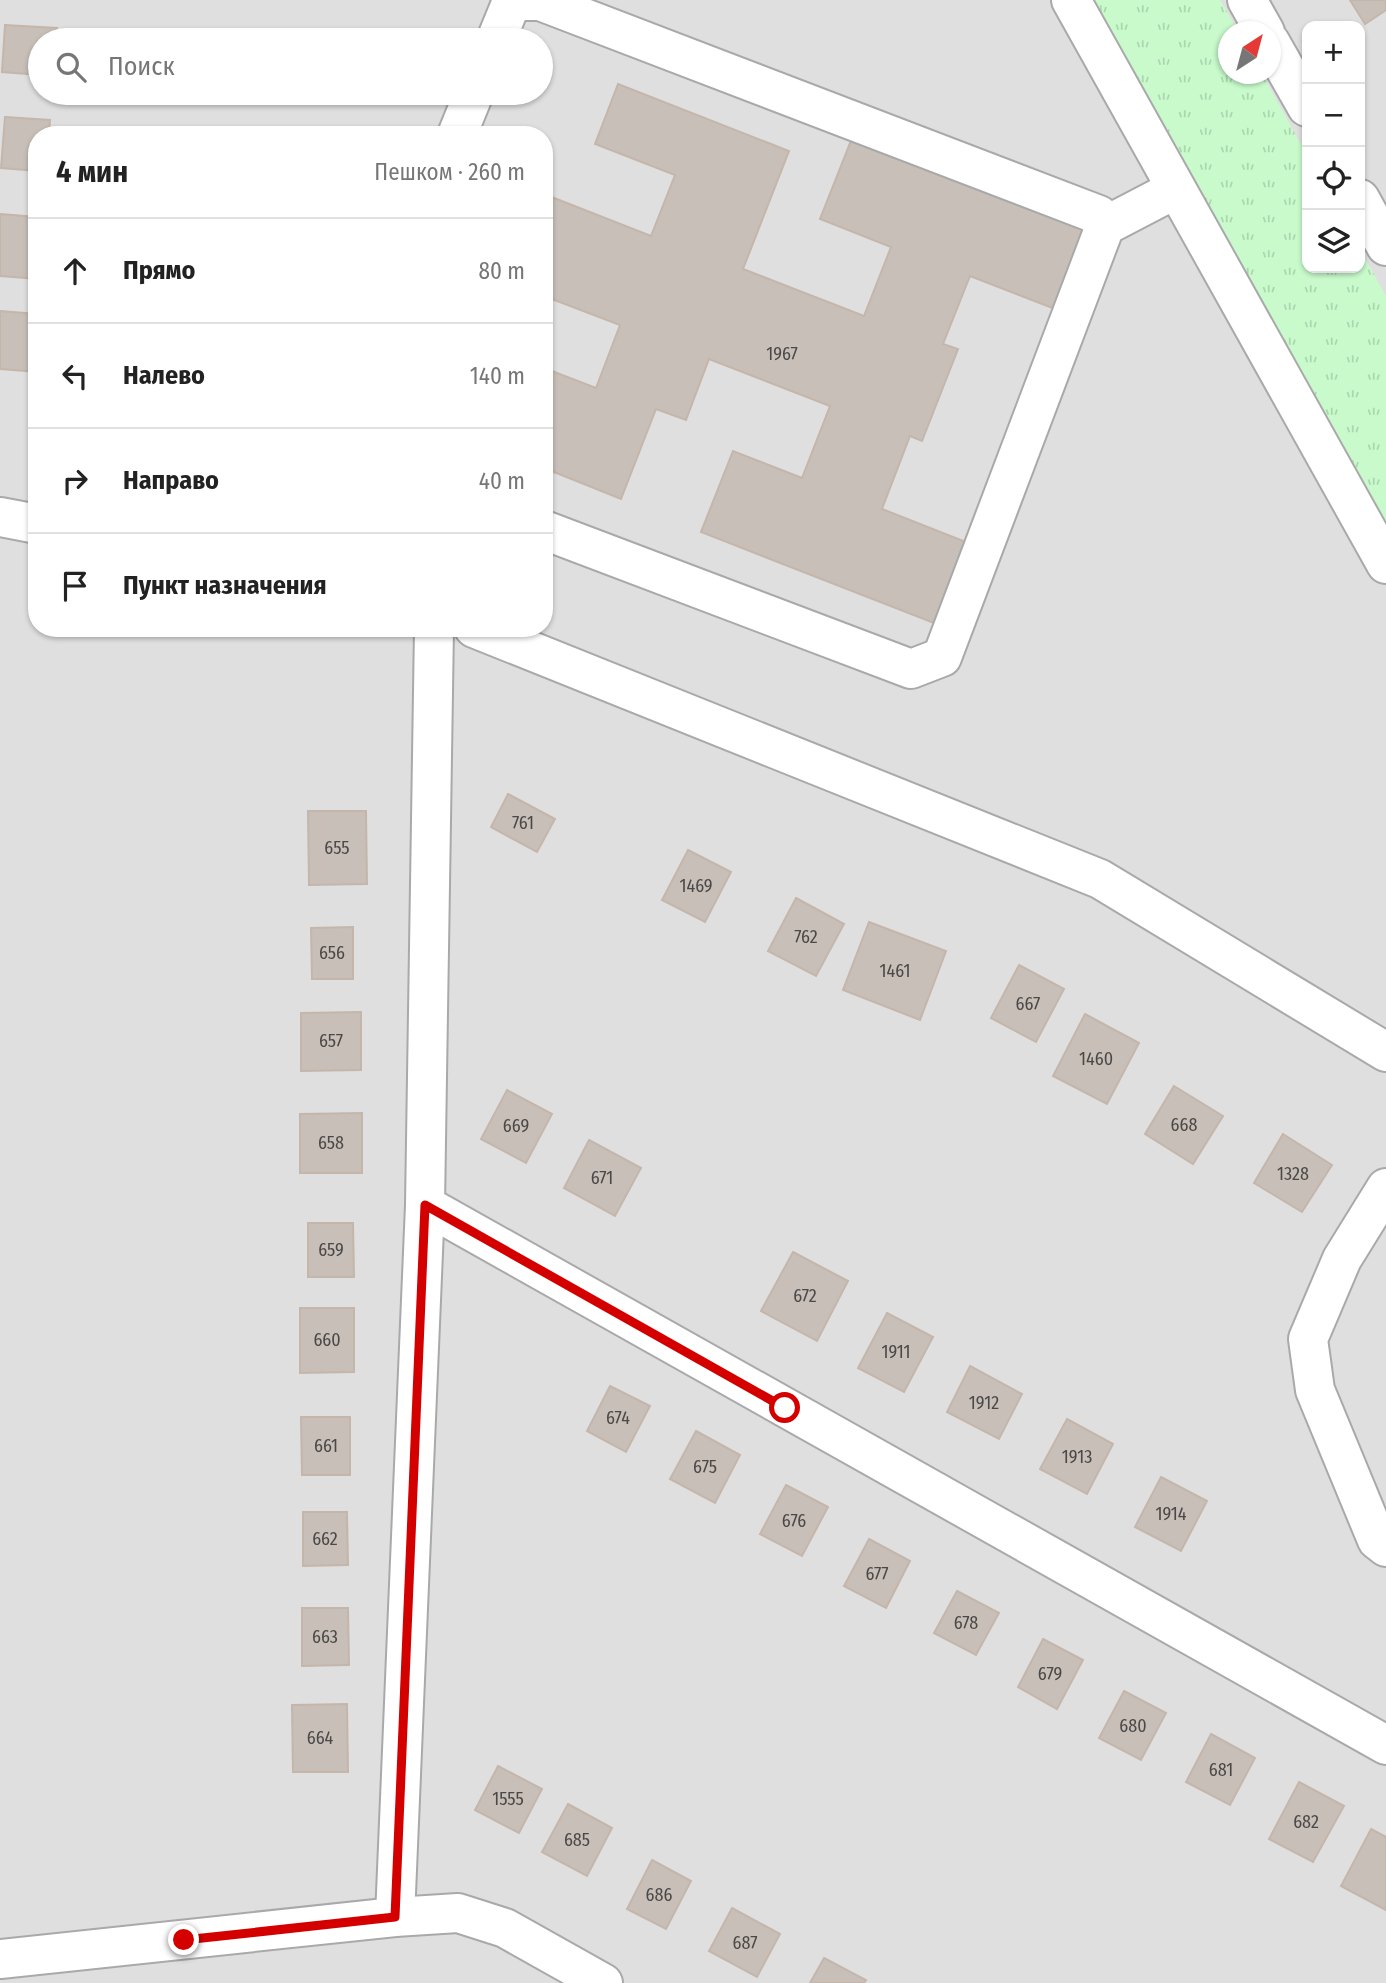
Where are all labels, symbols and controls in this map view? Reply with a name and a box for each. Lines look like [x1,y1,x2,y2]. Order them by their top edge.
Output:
north arrow [1218,21,1281,84]
map controls [1302,21,1365,273]
button: + [1302,21,1365,84]
search box [28,28,553,105]
icon: search [52,48,90,86]
text: Поиск [108,51,175,82]
button: − [1302,84,1365,147]
button: locate [1302,147,1365,210]
text: 4 мин [56,154,128,190]
text: Пешком · 260 m [374,158,525,186]
button: layers [1302,210,1365,273]
icon: ahead [56,252,94,290]
text: Прямо [123,255,195,286]
text: 80 m [478,257,525,285]
house number: 1967 [766,343,798,365]
icon: left [56,357,94,395]
text: Налево [123,360,205,391]
text: 140 m [470,362,525,390]
icon: right [56,462,94,500]
text: Направо [123,465,219,496]
text: 40 m [479,467,525,495]
icon: arrive [56,567,94,605]
text: Пункт назначения [123,570,327,601]
house number: 761 [512,812,534,834]
house number: 655 [324,837,350,859]
house number: 1469 [679,875,713,897]
house number: 762 [794,926,818,948]
house number: 656 [319,942,345,964]
house number: 1461 [880,960,910,982]
house number: 667 [1016,993,1040,1015]
house number: 657 [319,1030,343,1052]
house number: 1460 [1079,1048,1113,1070]
house number: 668 [1171,1114,1197,1136]
house number: 669 [503,1115,529,1137]
house number: 658 [318,1132,344,1154]
house number: 1328 [1277,1163,1309,1185]
house number: 671 [591,1167,613,1189]
house number: 659 [318,1239,344,1261]
house number: 672 [793,1285,817,1307]
house number: 660 [313,1329,341,1351]
house number: 1911 [881,1341,911,1363]
route start [769,1392,800,1423]
house number: 1912 [969,1392,999,1414]
house number: 674 [606,1407,630,1429]
house number: 661 [314,1435,338,1457]
house number: 1913 [1062,1446,1092,1468]
house number: 675 [693,1456,717,1478]
house number: 1914 [1155,1503,1187,1525]
house number: 676 [782,1510,806,1532]
house number: 662 [312,1528,338,1550]
house number: 677 [865,1563,889,1585]
house number: 678 [954,1612,978,1634]
house number: 663 [312,1626,338,1648]
house number: 679 [1038,1663,1062,1685]
house number: 680 [1119,1715,1147,1737]
house number: 664 [307,1727,334,1749]
house number: 681 [1209,1759,1233,1781]
house number: 1555 [492,1788,524,1810]
house number: 682 [1293,1811,1319,1833]
house number: 685 [564,1829,590,1851]
house number: 686 [646,1884,672,1906]
route end [168,1924,199,1955]
house number: 687 [733,1932,757,1954]

